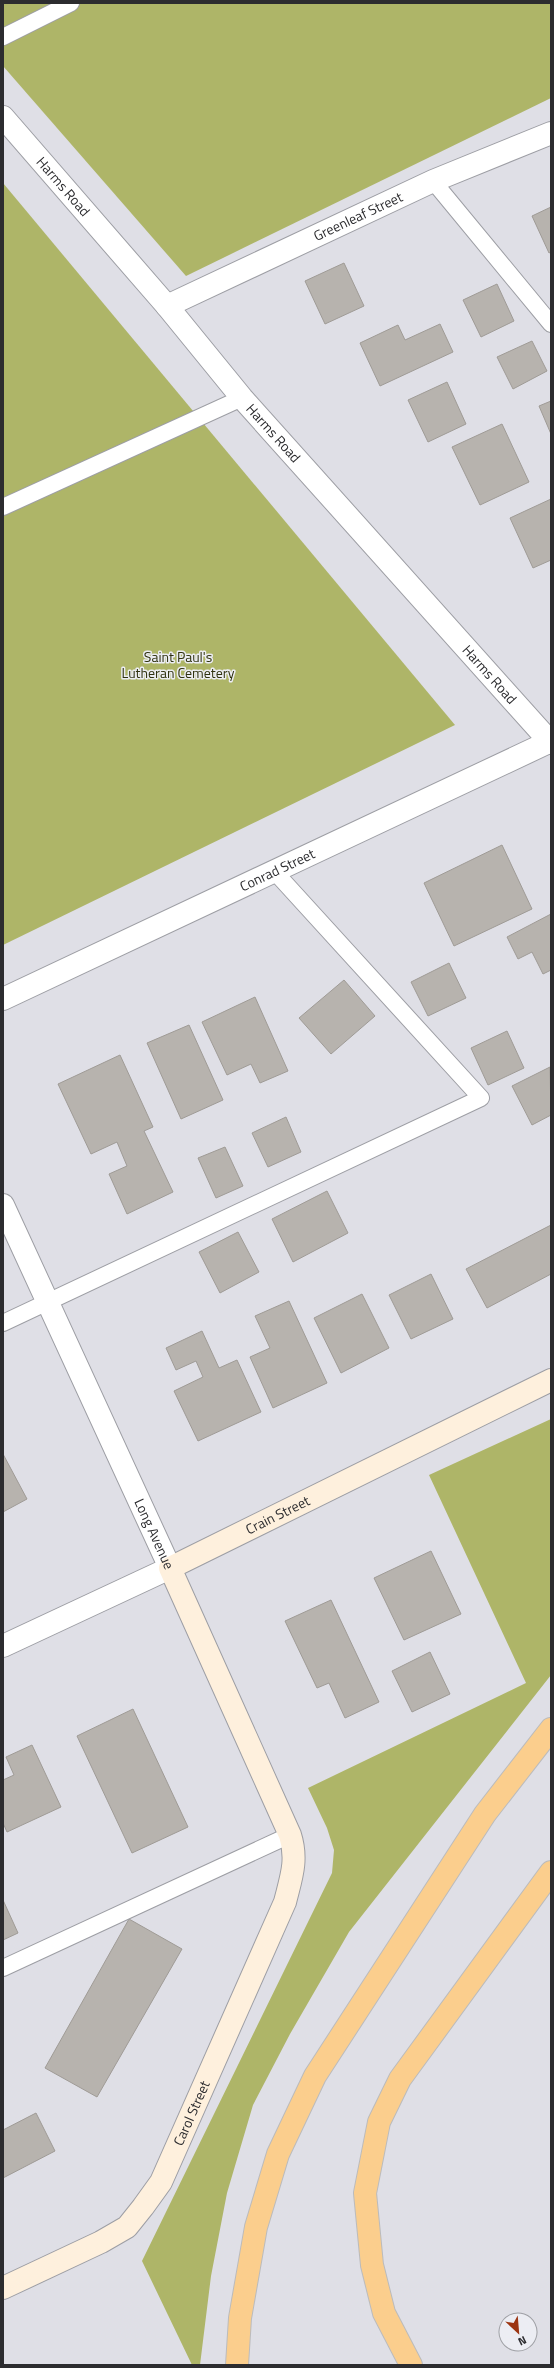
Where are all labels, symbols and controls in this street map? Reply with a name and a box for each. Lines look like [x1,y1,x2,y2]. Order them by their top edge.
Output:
street label: Harms Road [32,152,96,221]
street label: Greenleaf Street [310,186,406,246]
street label: Harms Road [242,399,306,467]
street label: Harms Road [458,640,522,708]
park label: Saint Paul's Lutheran Cemetery [122,646,235,683]
street label: Conrad Street [236,843,318,896]
street label: Crain Street [242,1490,313,1539]
street label: Long Avenue [129,1495,180,1572]
street label: Carol Street [167,2077,215,2149]
north arrow [498,2312,538,2352]
text: N [515,2332,529,2350]

